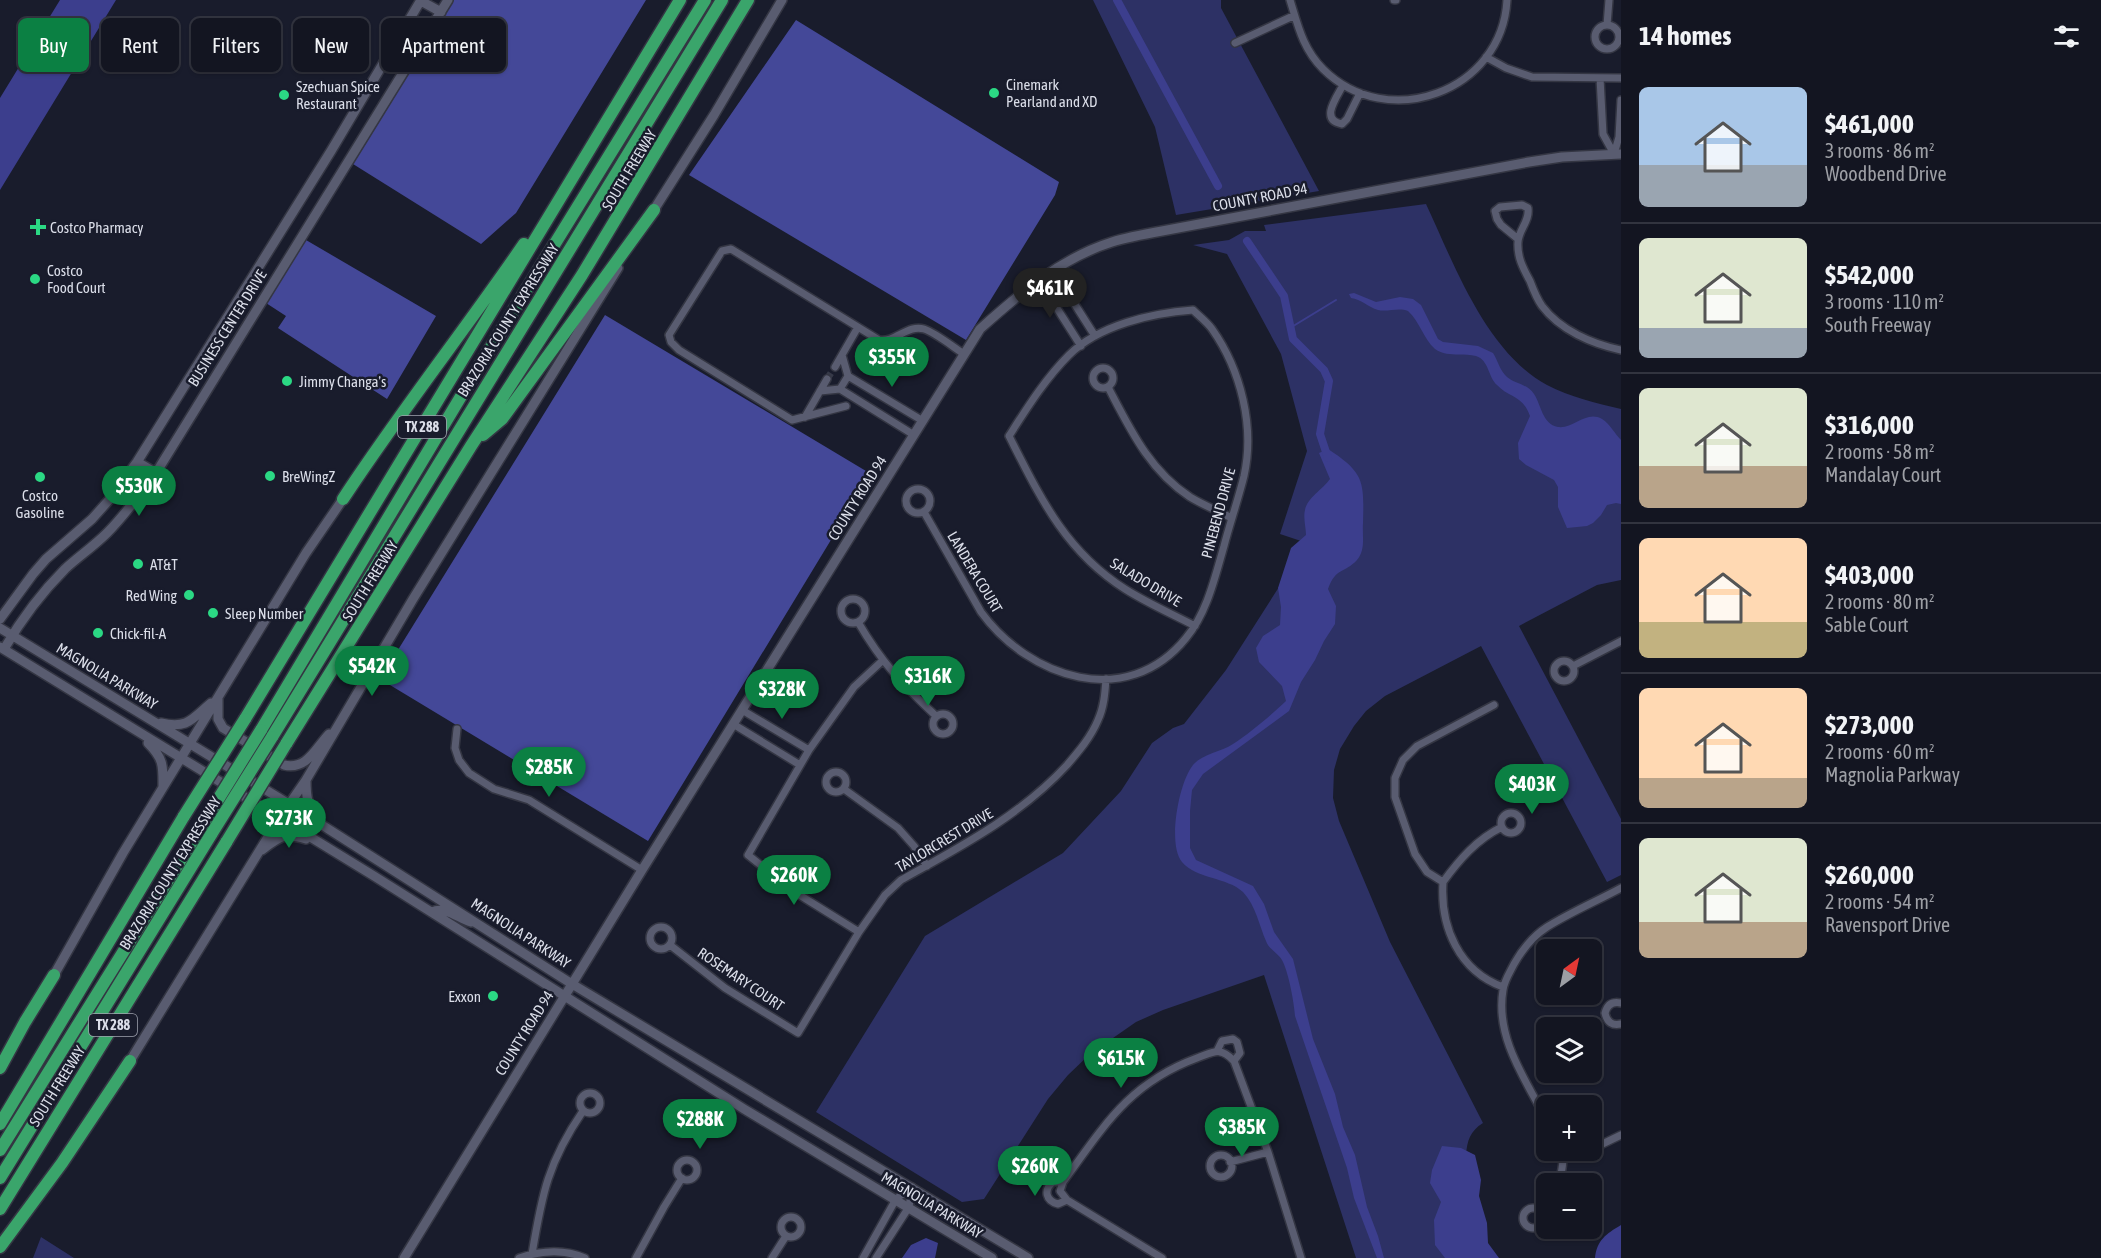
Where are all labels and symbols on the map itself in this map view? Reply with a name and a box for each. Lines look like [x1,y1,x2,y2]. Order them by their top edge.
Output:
place label: Cinemark Pearland and XD [1006,76,1097,110]
place label: Szechuan Spice Restaurant [296,78,380,112]
marker: Cinemark Pearland and XD [987,86,1001,100]
marker: Szechuan Spice Restaurant [277,88,291,102]
street label: SOUTH FREEWAY [598,126,660,214]
street label: COUNTY ROAD 94 [1211,179,1309,215]
place label: Costco Pharmacy [50,219,143,236]
marker: Costco Pharmacy [31,220,45,234]
street label: BRAZORIA COUNTY EXPRESSWAY [454,240,562,400]
place label: Costco Food Court [47,262,106,296]
street label: BUSINESS CENTER DRIVE [184,266,270,389]
pin: $461K [1008,268,1092,319]
marker: Costco Food Court [28,272,42,286]
pin: $355K [850,337,934,388]
place label: Jimmy Changa's [299,373,386,390]
marker: Jimmy Changa's [280,374,294,388]
road number: TX 288 [398,416,446,438]
street label: COUNTY ROAD 94 [824,453,890,543]
street label: PINEBEND DRIVE [1198,465,1238,560]
pin: $530K [97,466,181,517]
place label: BreWingZ [282,468,335,485]
marker: BreWingZ [263,469,277,483]
marker: Costco Gasoline [33,470,47,484]
place label: Costco Gasoline [16,487,65,521]
street label: LANDERA COURT [944,528,1006,616]
street label: SOUTH FREEWAY [339,537,402,624]
street label: SALADO DRIVE [1108,554,1185,610]
place label: AT&T [150,556,178,573]
marker: AT&T [131,557,145,571]
place label: Red Wing [126,587,178,604]
marker: Red Wing [182,588,196,602]
place label: Sleep Number [225,605,304,622]
marker: Sleep Number [206,606,220,620]
place label: Chick-fil-A [110,625,167,642]
marker: Chick-fil-A [91,626,105,640]
street label: MAGNOLIA PARKWAY [53,639,161,713]
pin: $542K [330,646,414,697]
pin: $316K [886,656,970,707]
pin: $328K [740,669,824,720]
pin: $285K [507,747,591,798]
pin: $403K [1490,764,1574,815]
street label: BRAZORIA COUNTY EXPRESSWAY [116,793,224,953]
pin: $273K [247,798,331,849]
street label: TAYLORCREST DRIVE [893,804,996,876]
pin: $260K [752,855,836,906]
street label: MAGNOLIA PARKWAY [468,895,574,972]
north arrow [1536,939,1602,1005]
street label: ROSEMARY COURT [695,944,788,1014]
place label: Exxon [448,988,481,1005]
street label: COUNTY ROAD 94 [491,988,557,1078]
marker: Exxon [486,989,500,1003]
road number: TX 288 [89,1014,137,1036]
pin: $615K [1079,1038,1163,1089]
street label: SOUTH FREEWAY [26,1042,89,1129]
pin: $288K [658,1099,742,1150]
pin: $385K [1200,1107,1284,1158]
pin: $260K [993,1146,1077,1197]
street label: MAGNOLIA PARKWAY [878,1168,986,1242]

